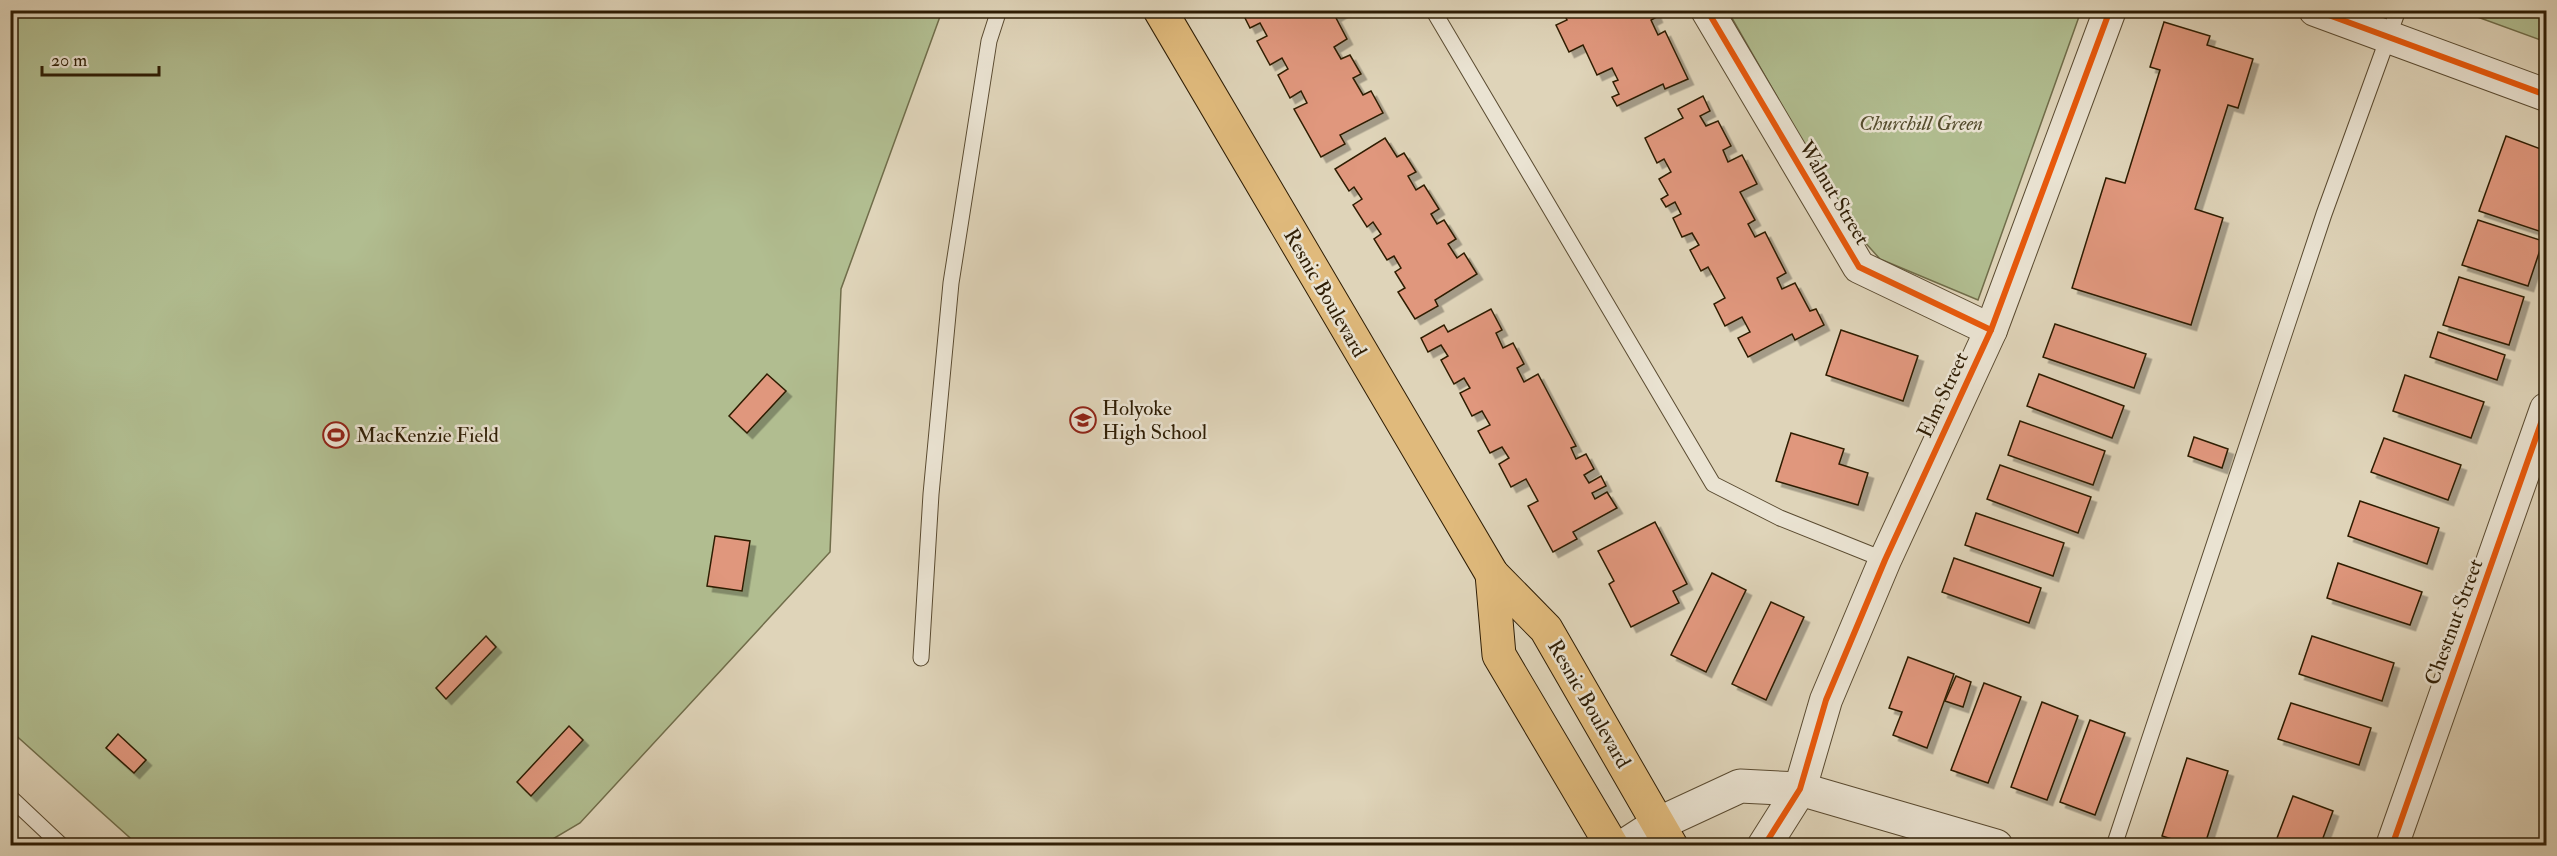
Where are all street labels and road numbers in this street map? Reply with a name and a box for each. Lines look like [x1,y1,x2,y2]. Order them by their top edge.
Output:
street label: Walnut Street [1792,135,1876,250]
street label: Resnic Boulevard [1277,224,1373,363]
street label: Elm Street [1911,348,1975,442]
street label: Chestnut Street [2419,555,2489,689]
street label: Resnic Boulevard [1541,635,1637,774]

